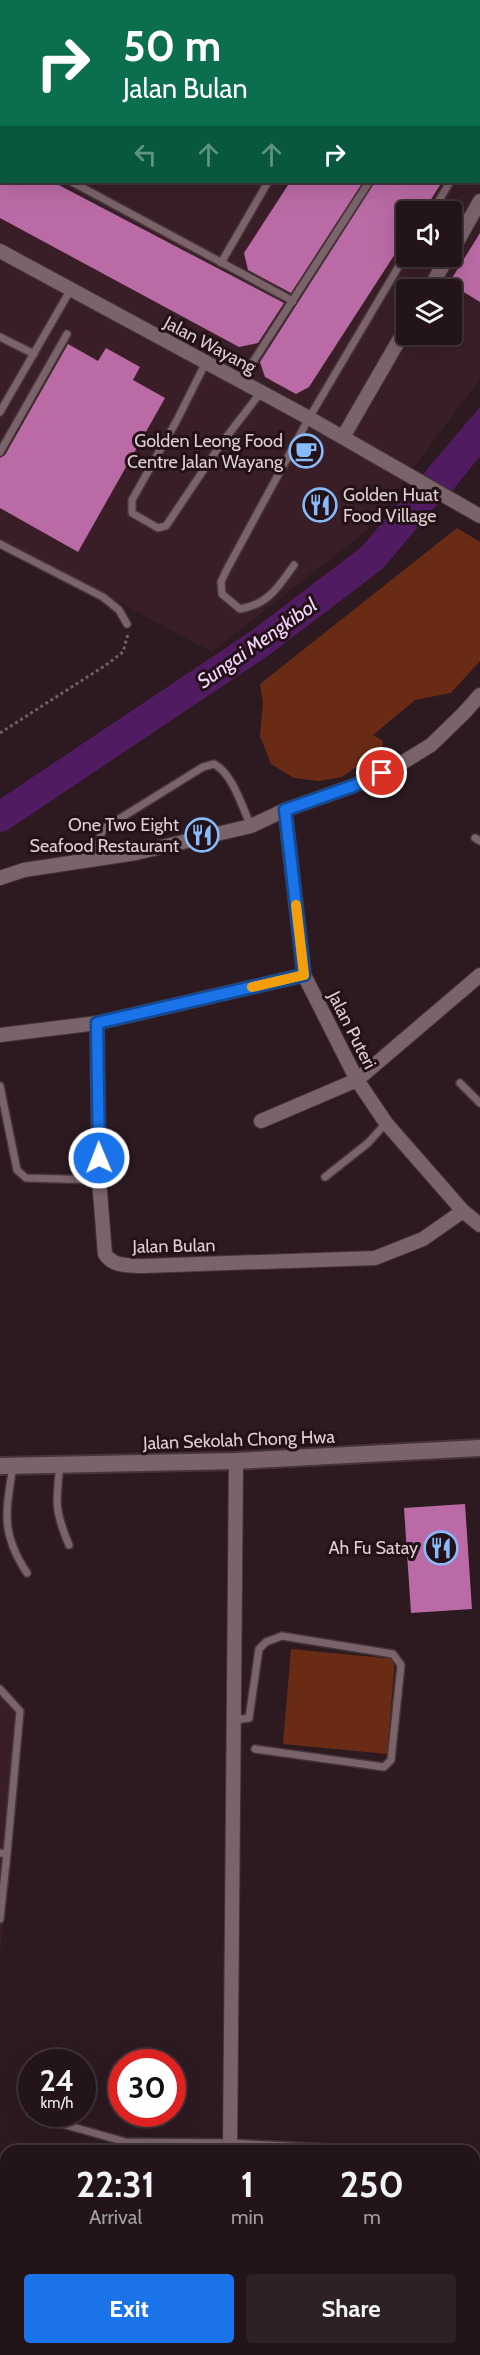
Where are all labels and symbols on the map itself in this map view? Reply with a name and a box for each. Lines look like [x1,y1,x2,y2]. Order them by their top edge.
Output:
street label: Jalan Wayang [159,311,261,379]
place label: Golden Leong Food Centre Jalan Wayang [127,430,284,473]
cafe icon: Golden Leong Food Centre Jalan Wayang [288,433,324,469]
place label: Golden Huat Food Village [343,484,439,527]
restaurant icon: Golden Huat Food Village [302,487,338,523]
water label: Sungai Mengkibol [192,593,322,693]
pin [356,747,407,798]
place label: One Two Eight Seafood Restaurant [30,814,179,857]
restaurant icon: One Two Eight Seafood Restaurant [184,817,220,853]
street label: Jalan Puteri [323,987,381,1073]
position arrow [67,1126,131,1190]
street label: Jalan Bulan [131,1234,216,1258]
street label: Jalan Sekolah Chong Hwa [142,1426,336,1454]
restaurant icon: Ah Fu Satay [423,1530,459,1566]
place label: Ah Fu Satay [329,1537,418,1559]
speed limit sign: 30 [108,2049,186,2127]

